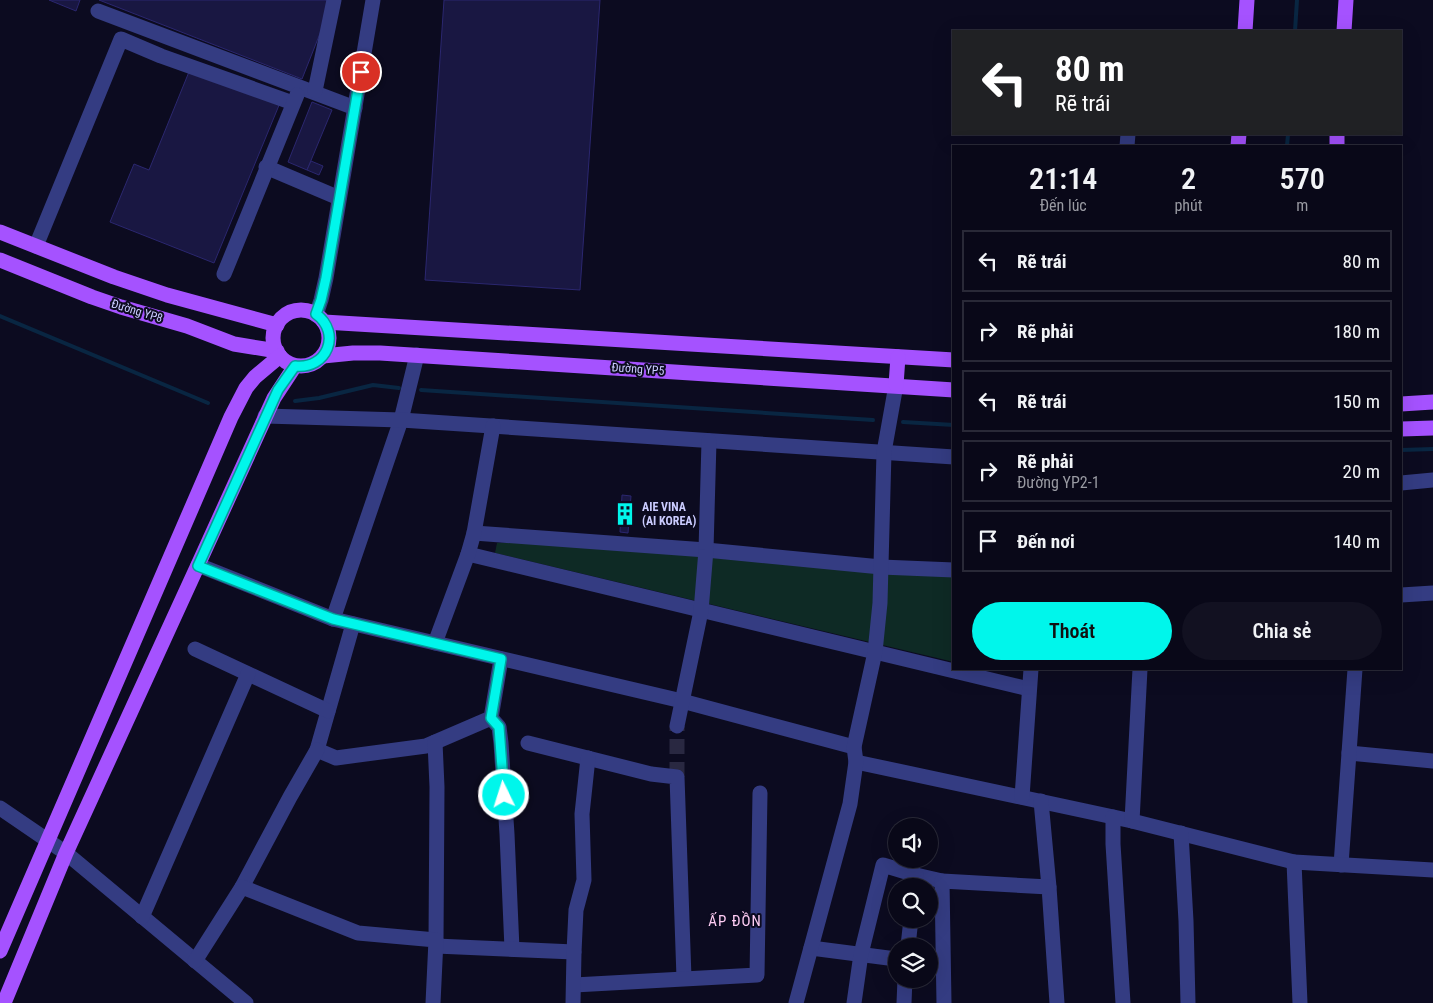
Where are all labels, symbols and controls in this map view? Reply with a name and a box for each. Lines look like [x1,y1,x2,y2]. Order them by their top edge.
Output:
text: 80 m [1055,49,1124,90]
icon: left [972,50,1037,115]
pin [340,51,382,93]
icon: arrive [347,58,375,86]
text: Rẽ trái [1055,91,1110,116]
text: 21:14 [1029,161,1097,196]
text: 2 [1181,161,1196,196]
text: 570 [1280,161,1325,196]
text: Đến lúc [1040,196,1087,215]
text: phút [1174,196,1203,215]
text: m [1296,196,1308,215]
icon: left [974,247,1002,275]
text: Rẽ trái [1017,250,1067,273]
text: 80 m [1343,250,1380,273]
street label: Đường YP8 [110,297,164,325]
icon: right [974,317,1002,345]
text: Rẽ phải [1017,320,1073,343]
text: 180 m [1333,320,1380,343]
street label: Đường YP5 [611,360,665,378]
icon: left [974,387,1002,415]
text: Rẽ trái [1017,390,1067,413]
text: 150 m [1333,390,1380,413]
text: Rẽ phải [1017,450,1073,473]
icon: right [974,457,1002,485]
text: 20 m [1343,460,1380,483]
text: Đường YP2-1 [1017,473,1100,492]
place label: AIE VINA (AI KOREA) [642,500,696,528]
building icon: AIE VINA (AI KOREA) [612,501,638,527]
icon: arrive [974,527,1002,555]
text: Đến nơi [1017,530,1075,553]
text: 140 m [1333,530,1380,553]
button: Thoát [972,602,1172,660]
button: Chia sẻ [1182,602,1382,660]
position arrow [477,768,529,820]
map controls [888,818,938,988]
button: sound [888,818,938,868]
button: search [888,878,938,928]
district label: ẤP ĐỒN [708,911,762,930]
button: layers [888,938,938,988]

